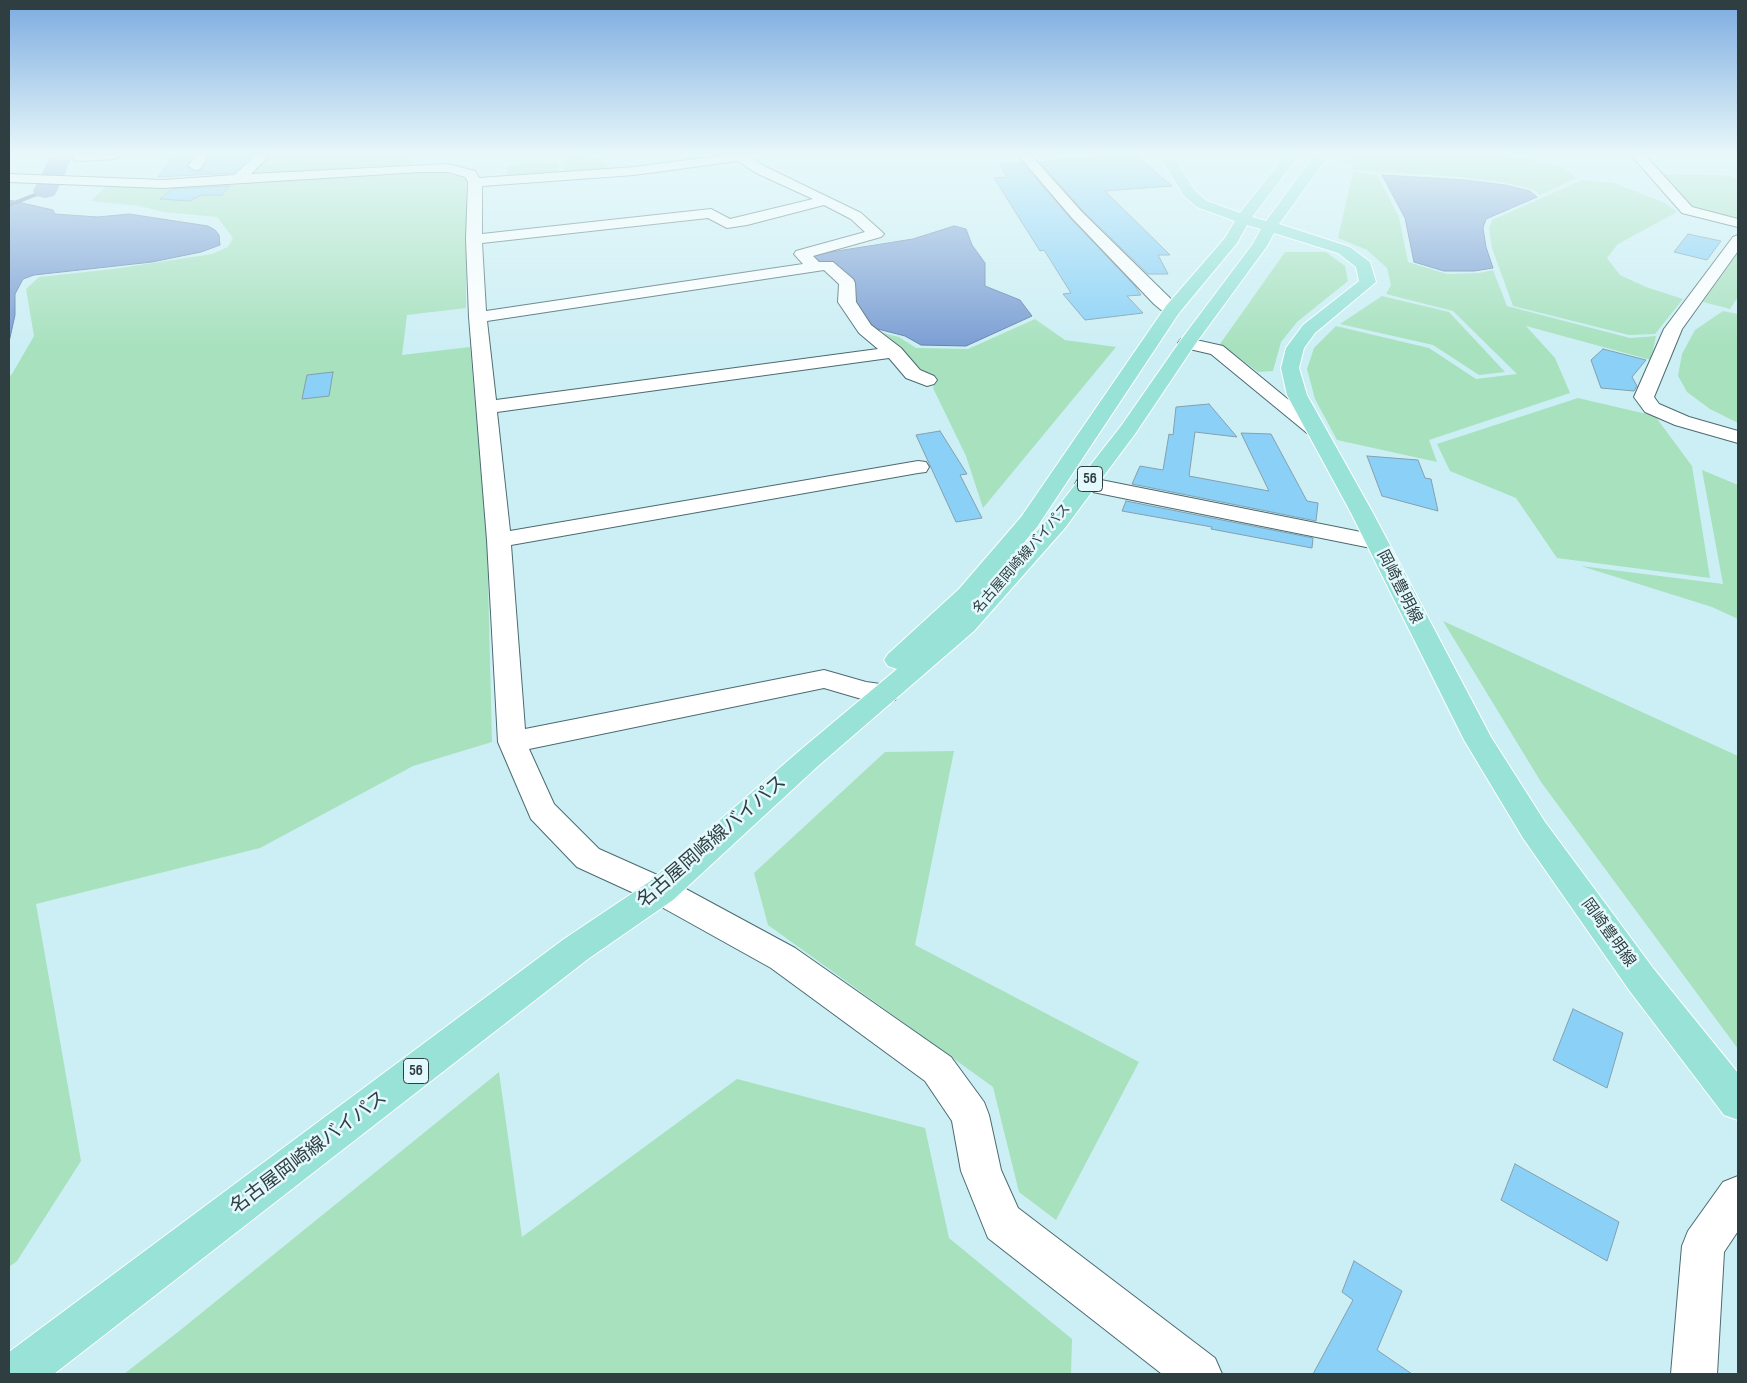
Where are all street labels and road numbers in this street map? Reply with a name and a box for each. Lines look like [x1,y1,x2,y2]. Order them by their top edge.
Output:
road number: 56 [1078,466,1102,492]
street label: 名古屋岡崎線バイパス [970,501,1074,617]
street label: 岡崎豊明線 [1372,547,1426,627]
street label: 名古屋岡崎線バイパス [633,771,791,913]
street label: 岡崎豊明線 [1577,895,1639,971]
road number: 56 [404,1058,428,1084]
street label: 名古屋岡崎線バイパス [226,1087,392,1219]

